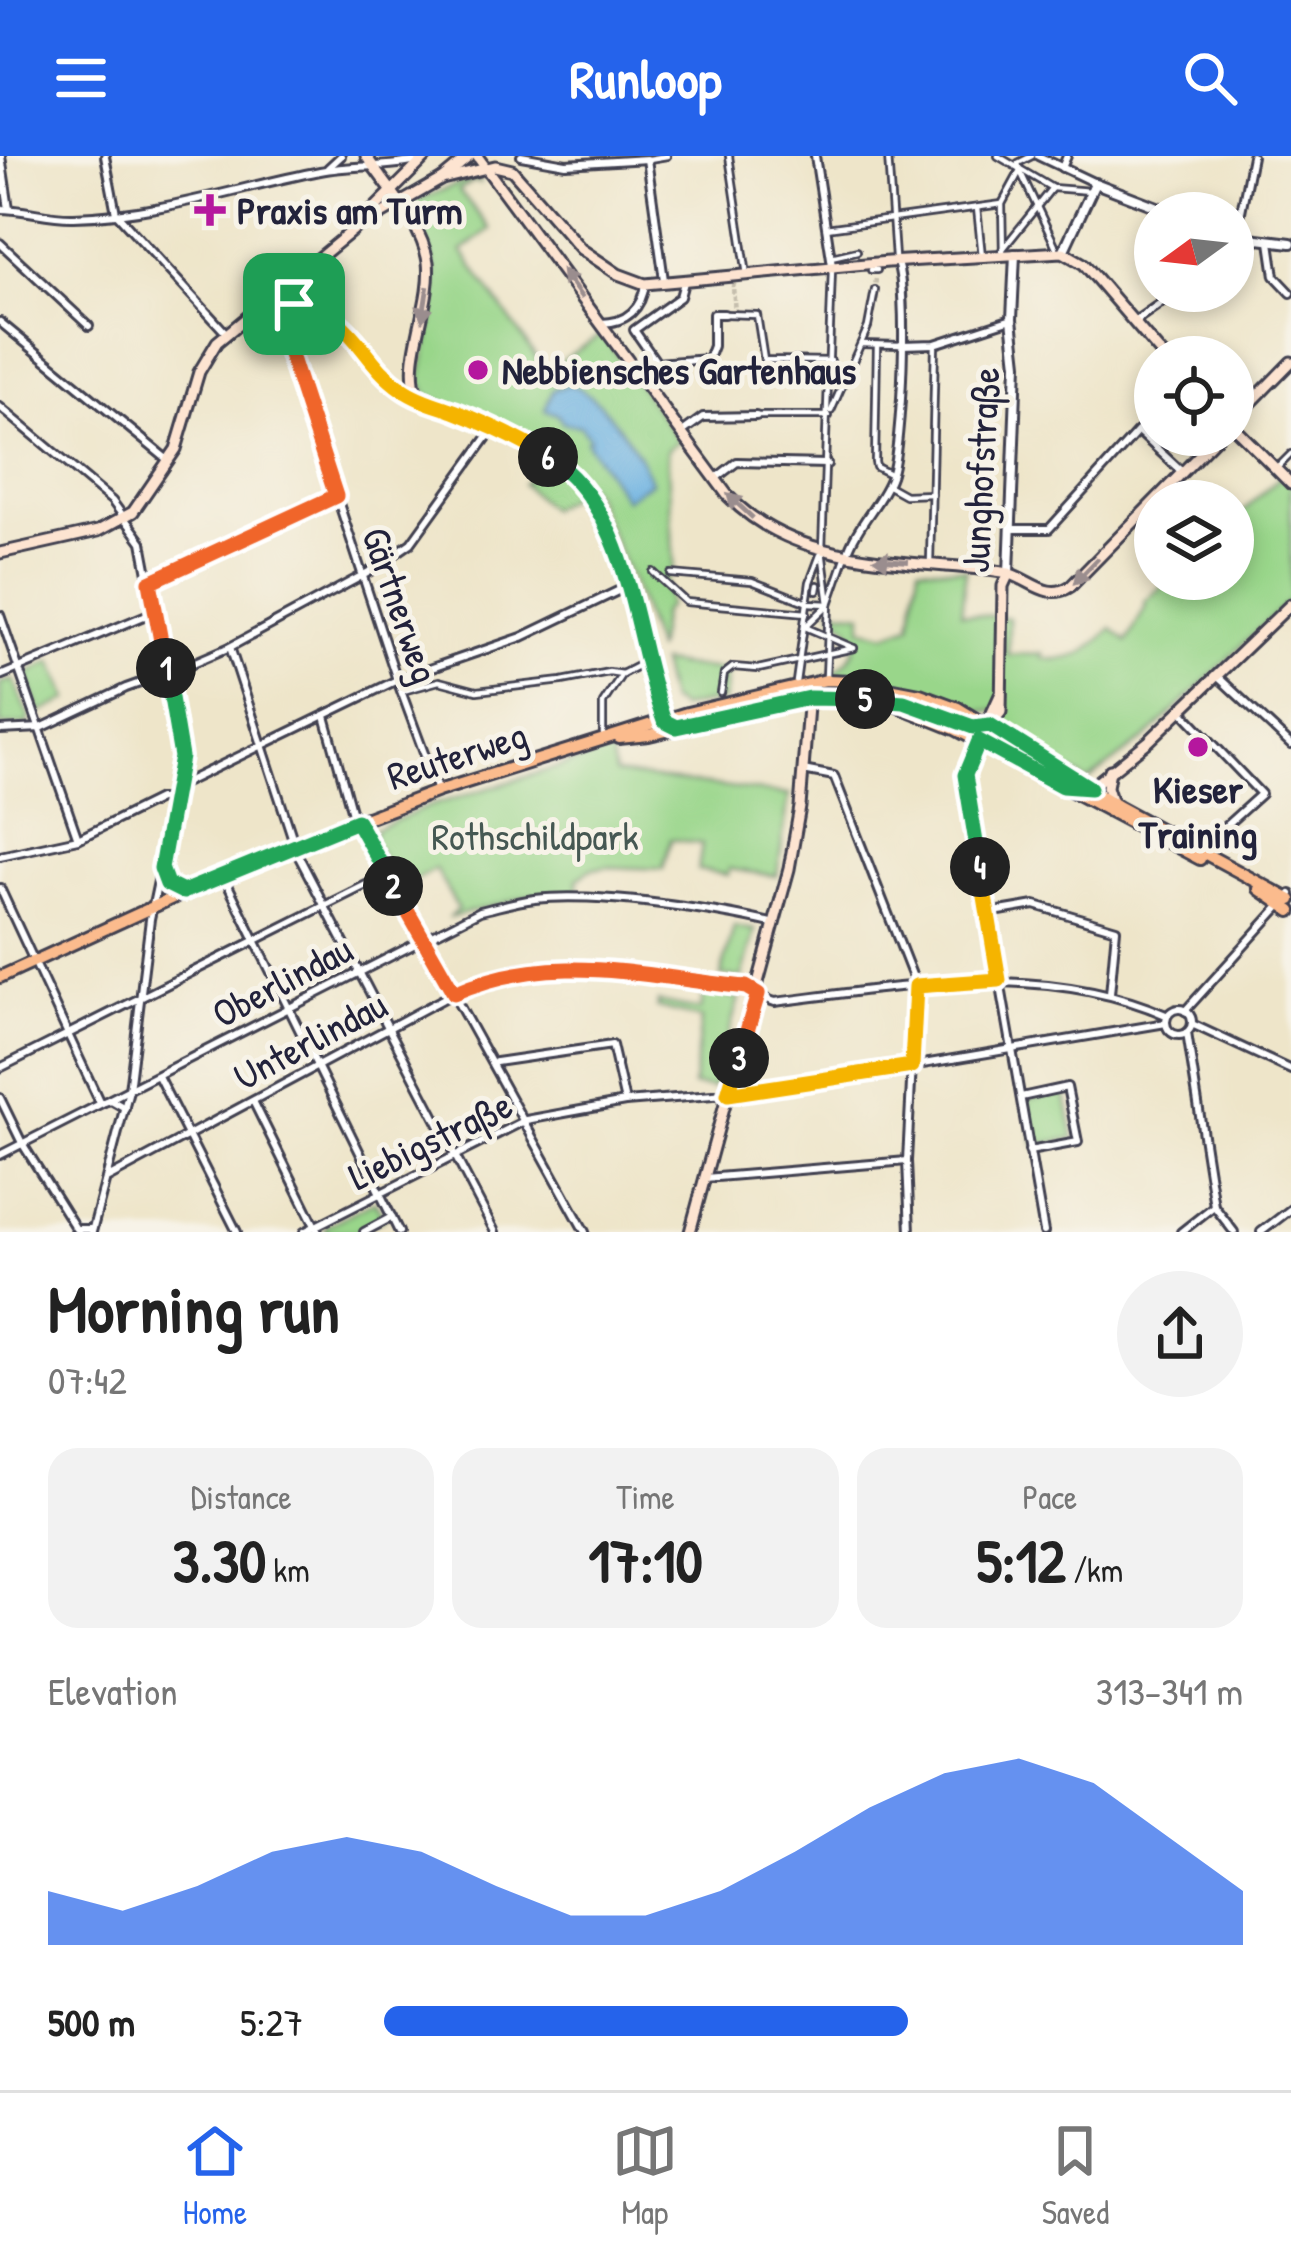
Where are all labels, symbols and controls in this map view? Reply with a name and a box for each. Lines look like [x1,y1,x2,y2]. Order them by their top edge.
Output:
text: Runloop [570,42,721,115]
icon: menu [48,45,114,111]
icon: search [1177,45,1243,111]
place label: Praxis am Turm [237,183,462,236]
north arrow [1134,192,1254,312]
map controls [1134,192,1254,600]
marker: Praxis am Turm [194,194,226,226]
pin [243,253,345,355]
one-way arrow [561,268,585,300]
icon: arrive [261,271,327,337]
one-way arrow [415,285,433,323]
button: locate [1134,336,1254,456]
place label: Nebbiensches Gartenhaus [502,343,856,396]
marker: Nebbiensches Gartenhaus [465,357,491,383]
street label: Junghofstraße [948,366,1011,574]
pin: 6 [518,427,578,487]
text: 6 [541,435,555,479]
button: layers [1134,480,1254,600]
one-way arrow [725,493,754,520]
street label: Gärtnerweg [350,520,453,690]
one-way arrow [872,550,909,569]
one-way arrow [1072,557,1100,585]
pin: 1 [136,638,196,698]
text: 1 [160,646,172,690]
pin: 5 [835,669,895,729]
text: 5 [858,677,872,721]
street label: Reuterweg [380,707,533,802]
marker: Kieser Training [1185,734,1211,760]
place label: Kieser Training [1138,762,1257,861]
park label: Rothschildpark [431,809,639,862]
pin: 4 [950,837,1010,897]
text: 4 [974,845,986,889]
pin: 2 [363,856,423,916]
text: 2 [385,864,401,908]
street label: Oberlindau [203,922,361,1039]
street label: Unterlindau [224,977,395,1102]
pin: 3 [709,1028,769,1088]
text: 3 [732,1036,746,1080]
street label: Liebigstraße [339,1077,520,1202]
text: Morning run [48,1263,340,1353]
button: share [1117,1271,1243,1397]
text: 07:42 [48,1353,127,1406]
text: Distance [191,1475,292,1519]
text: Time [616,1475,675,1519]
text: Pace [1022,1475,1077,1519]
text: 3.30 [173,1519,266,1601]
text: 17:10 [588,1519,703,1601]
text: 5:12 [976,1519,1066,1601]
text: km [266,1548,310,1592]
text: /km [1066,1548,1123,1592]
text: Elevation [48,1664,178,1717]
text: 313–341 m [1096,1664,1243,1717]
text: 500 m [48,1995,135,2048]
text: 5:27 [240,1995,303,2048]
tab: Home [182,2118,248,2234]
tab: Map [612,2118,678,2234]
tab: Saved [1042,2118,1109,2234]

